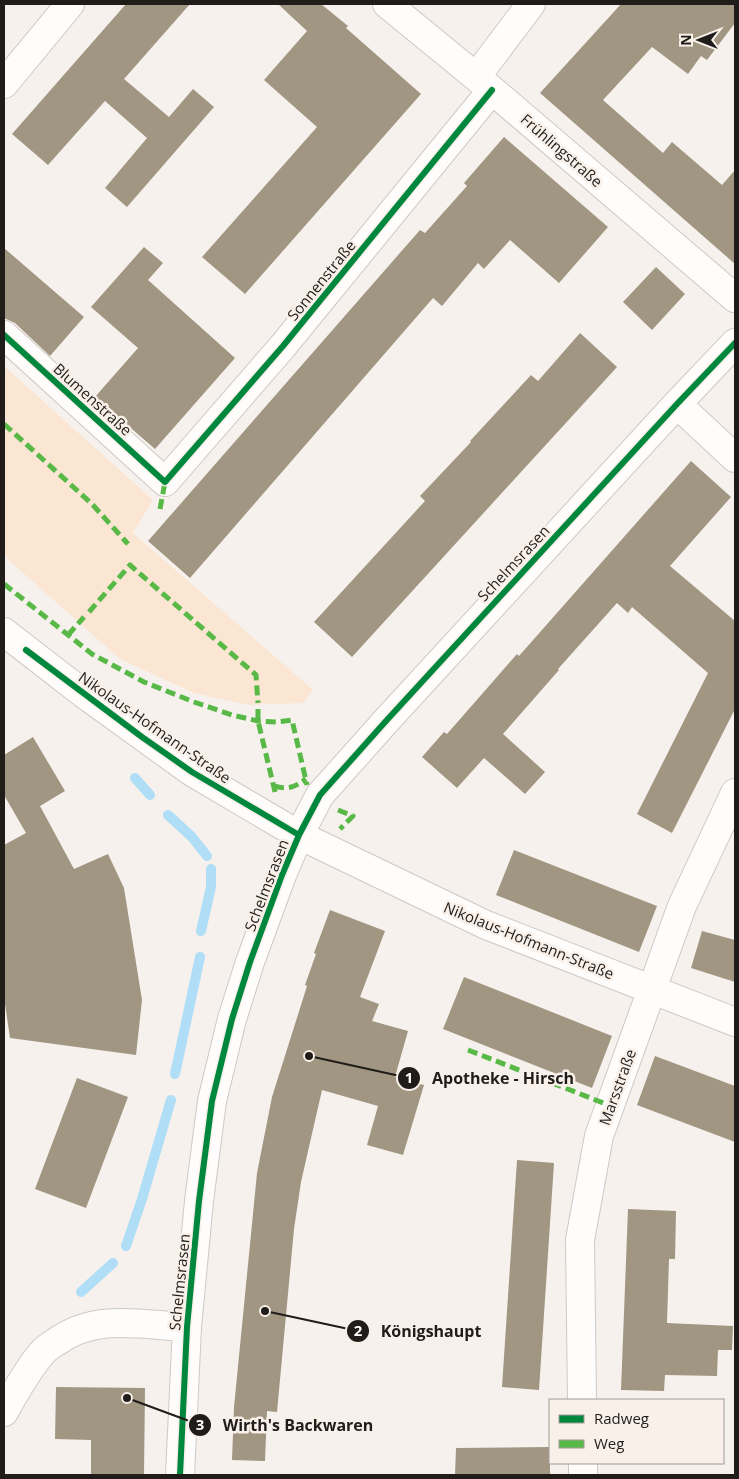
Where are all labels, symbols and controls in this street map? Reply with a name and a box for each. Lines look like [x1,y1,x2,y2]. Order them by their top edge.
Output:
north arrow [674,15,724,65]
text: N [676,34,695,46]
street label: Frühlingstraße [517,109,607,191]
street label: Sonnenstraße [282,236,360,324]
street label: Blumenstraße [50,358,136,440]
street label: Schelmsrasen [473,521,553,605]
street label: Nikolaus-Hofmann-Straße [75,667,235,787]
street label: Schelmsrasen [239,836,293,934]
street label: Nikolaus-Hofmann-Straße [441,897,617,983]
street label: Marsstraße [594,1046,640,1128]
callout: Apotheke - Hirsch [397,1063,584,1094]
text: 1 [405,1067,413,1087]
text: Apotheke - Hirsch [432,1067,574,1089]
street label: Schelmsrasen [164,1233,194,1331]
callout: Königshaupt [345,1316,491,1347]
text: 2 [354,1320,363,1340]
text: Königshaupt [381,1320,481,1342]
legend [549,1399,724,1464]
text: Radweg [594,1408,649,1428]
callout: Wirth's Backwaren [188,1409,383,1440]
text: 3 [196,1414,204,1434]
text: Wirth's Backwaren [223,1414,373,1436]
text: Weg [594,1433,624,1453]

